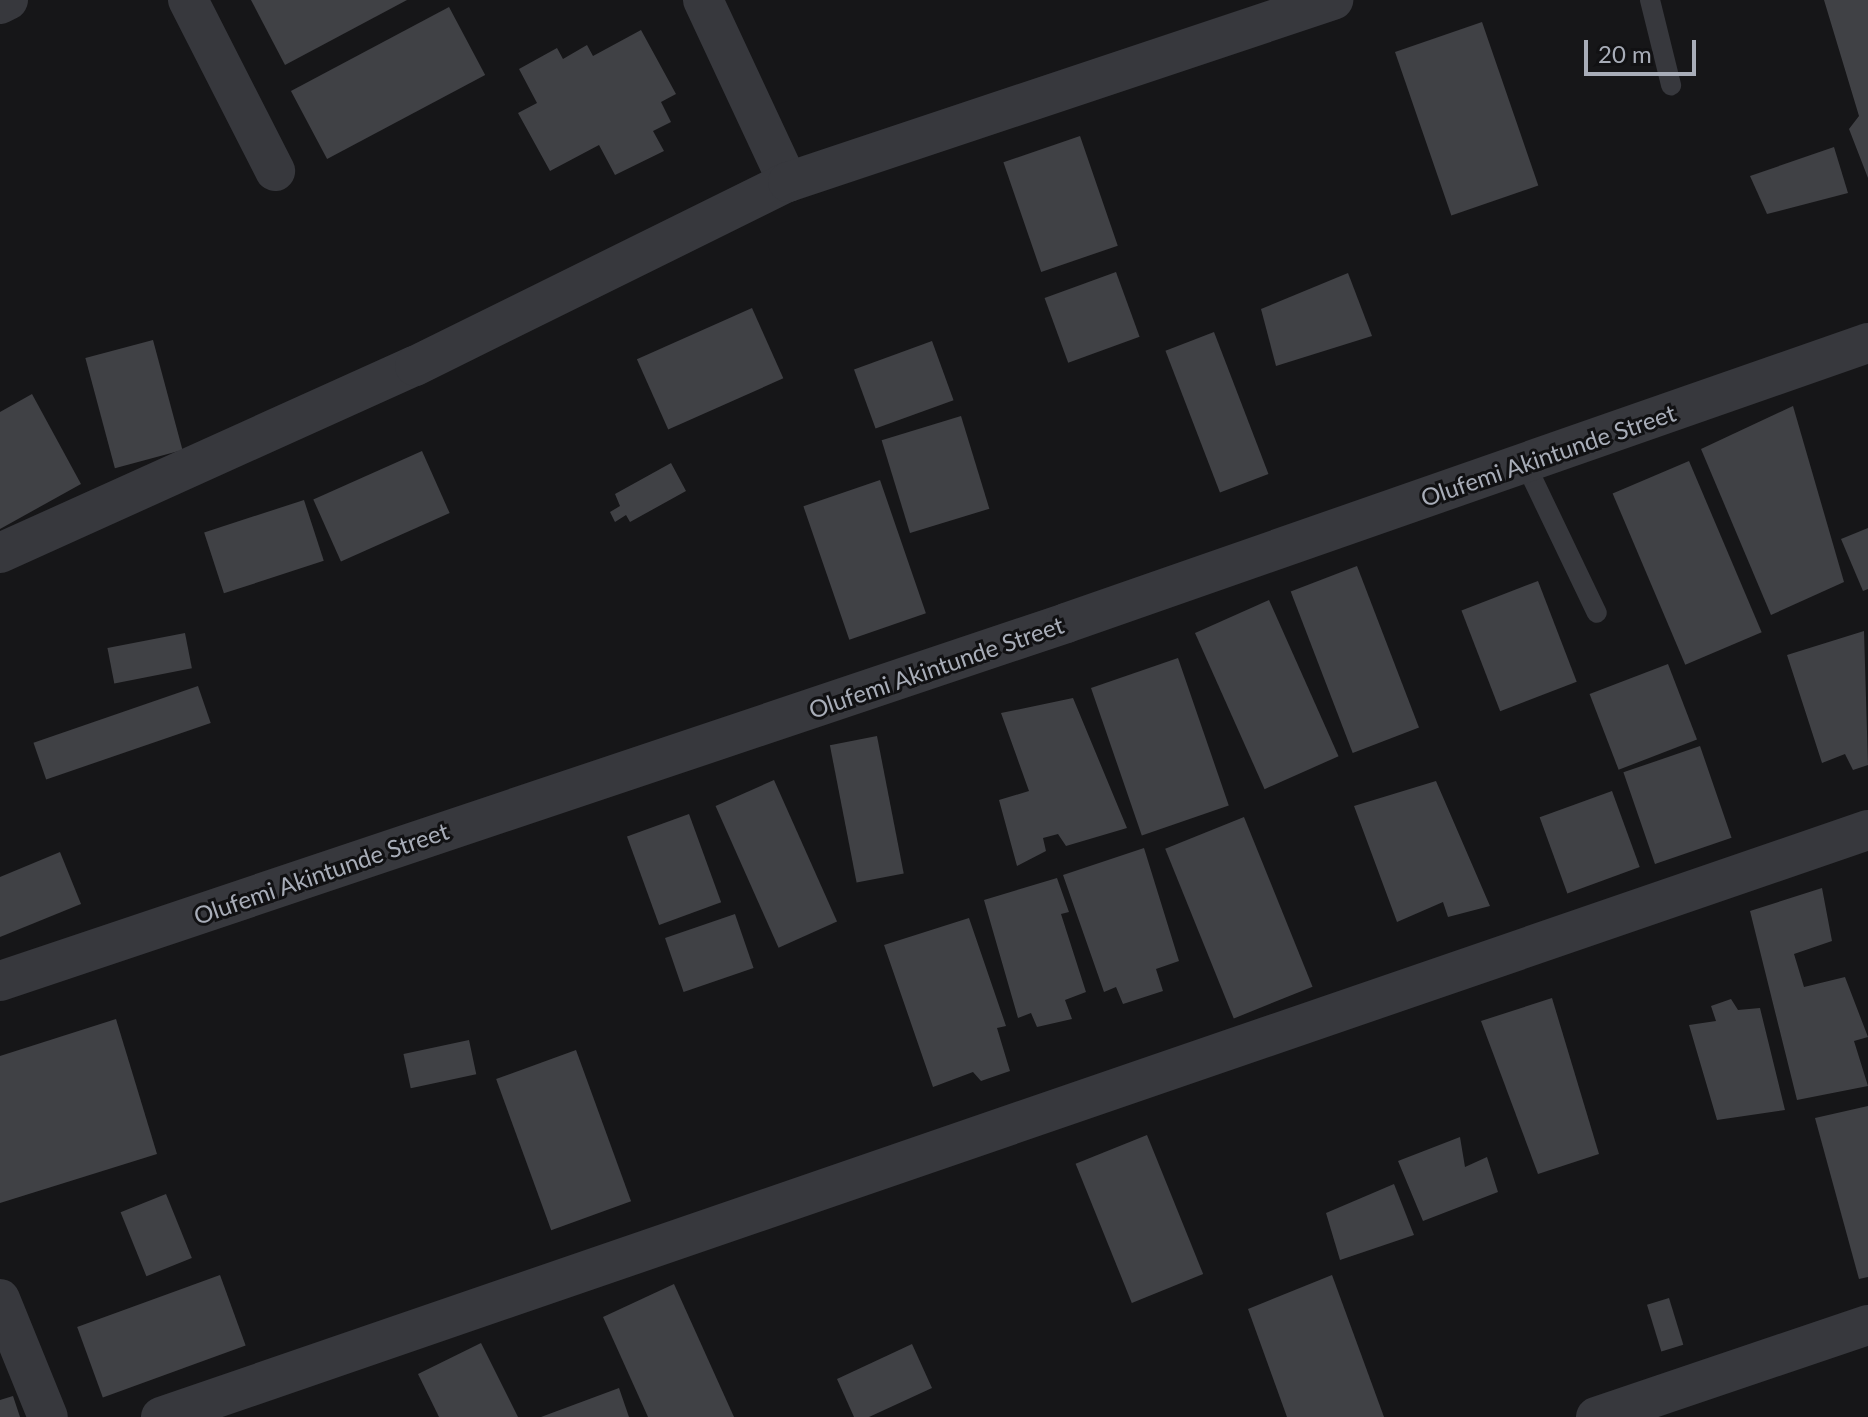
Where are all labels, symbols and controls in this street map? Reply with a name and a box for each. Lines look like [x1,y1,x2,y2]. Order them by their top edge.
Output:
scale bar [1588,24,1700,74]
text: 20 m [1598,39,1652,68]
street label: Olufemi Akintunde Street [1416,398,1680,512]
street label: Olufemi Akintunde Street [804,610,1068,724]
street label: Olufemi Akintunde Street [189,816,453,930]

